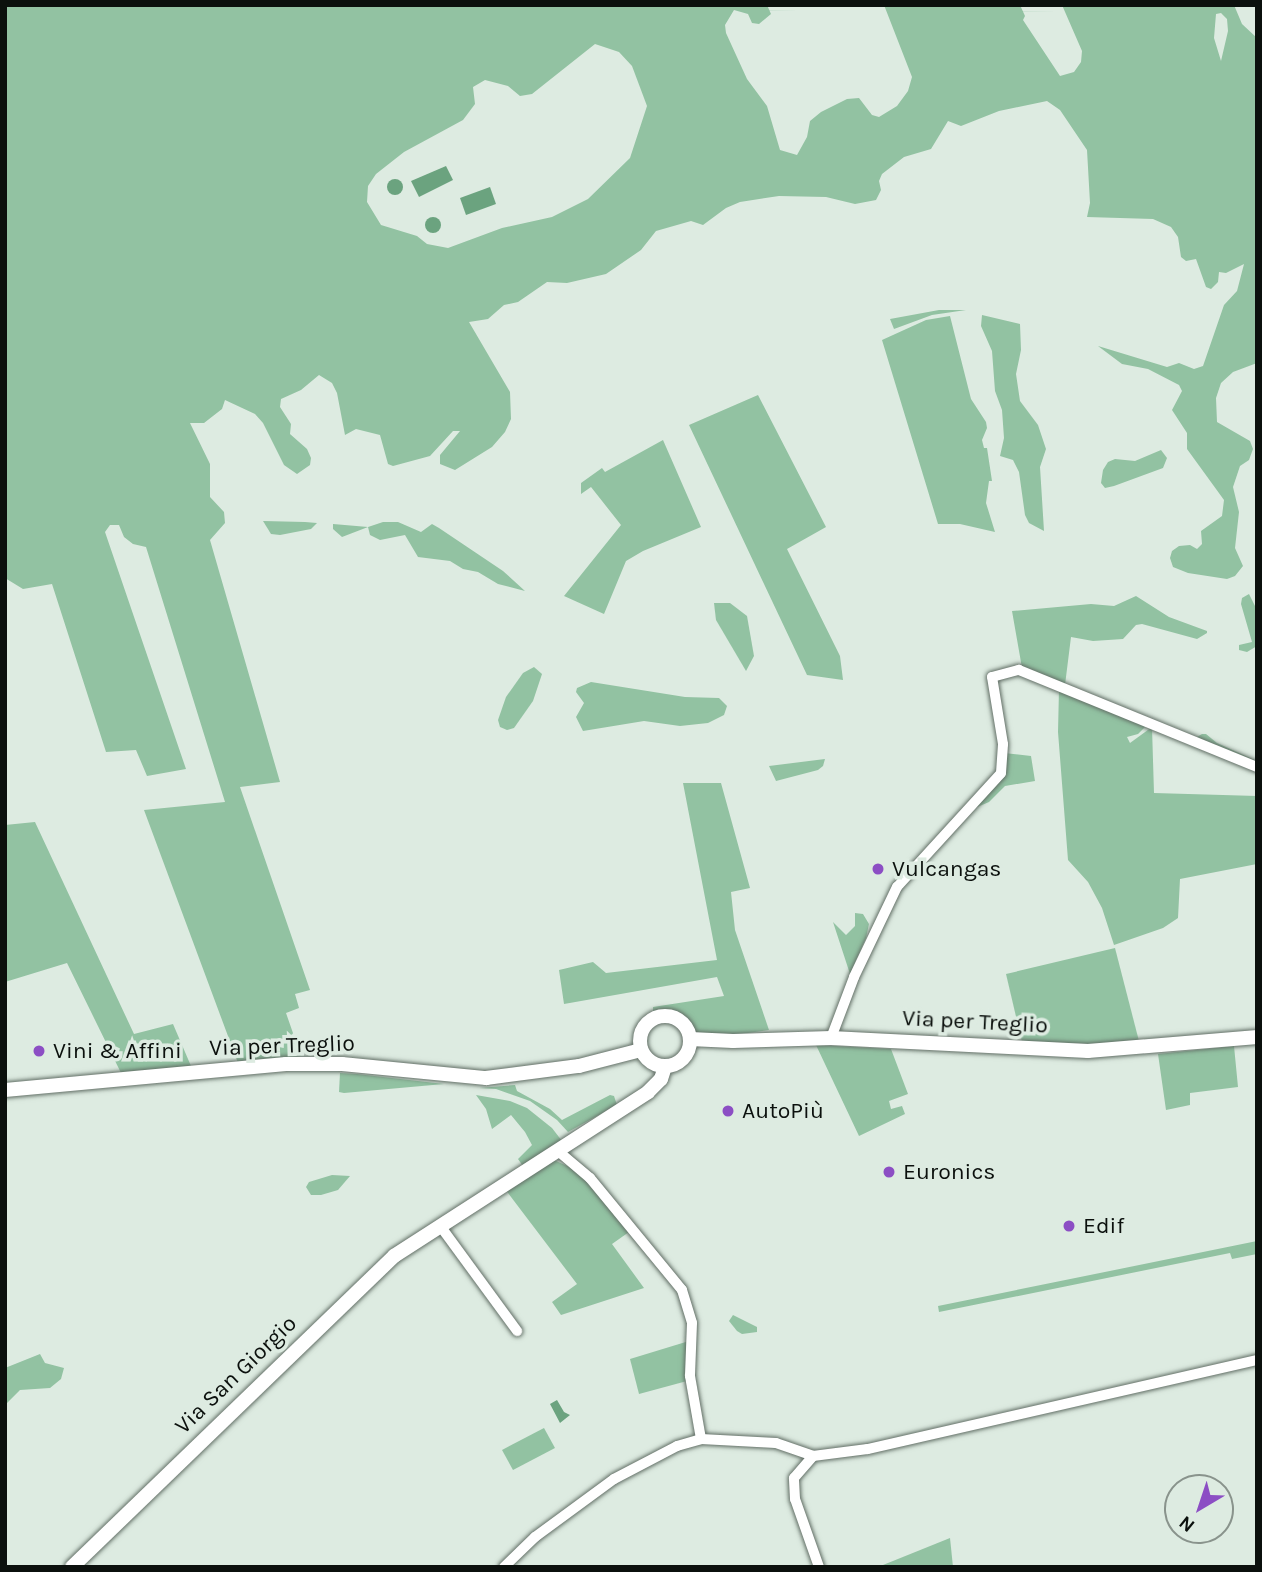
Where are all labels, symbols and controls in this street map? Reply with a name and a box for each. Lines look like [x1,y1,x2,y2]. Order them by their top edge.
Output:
place label: Vulcangas [892,855,1001,883]
marker: Vulcangas [870,861,886,877]
street label: Via per Treglio [902,1004,1048,1040]
street label: Via per Treglio [209,1030,355,1062]
place label: Vini & Affini [53,1037,182,1065]
marker: Vini & Affini [31,1043,47,1059]
place label: AutoPiù [742,1097,824,1125]
marker: AutoPiù [720,1103,736,1119]
place label: Euronics [903,1158,995,1186]
marker: Euronics [881,1164,897,1180]
place label: Edif [1083,1212,1124,1240]
marker: Edif [1061,1218,1077,1234]
street label: Via San Giorgio [169,1310,303,1440]
north arrow [1164,1474,1234,1544]
text: N [1175,1511,1199,1537]

